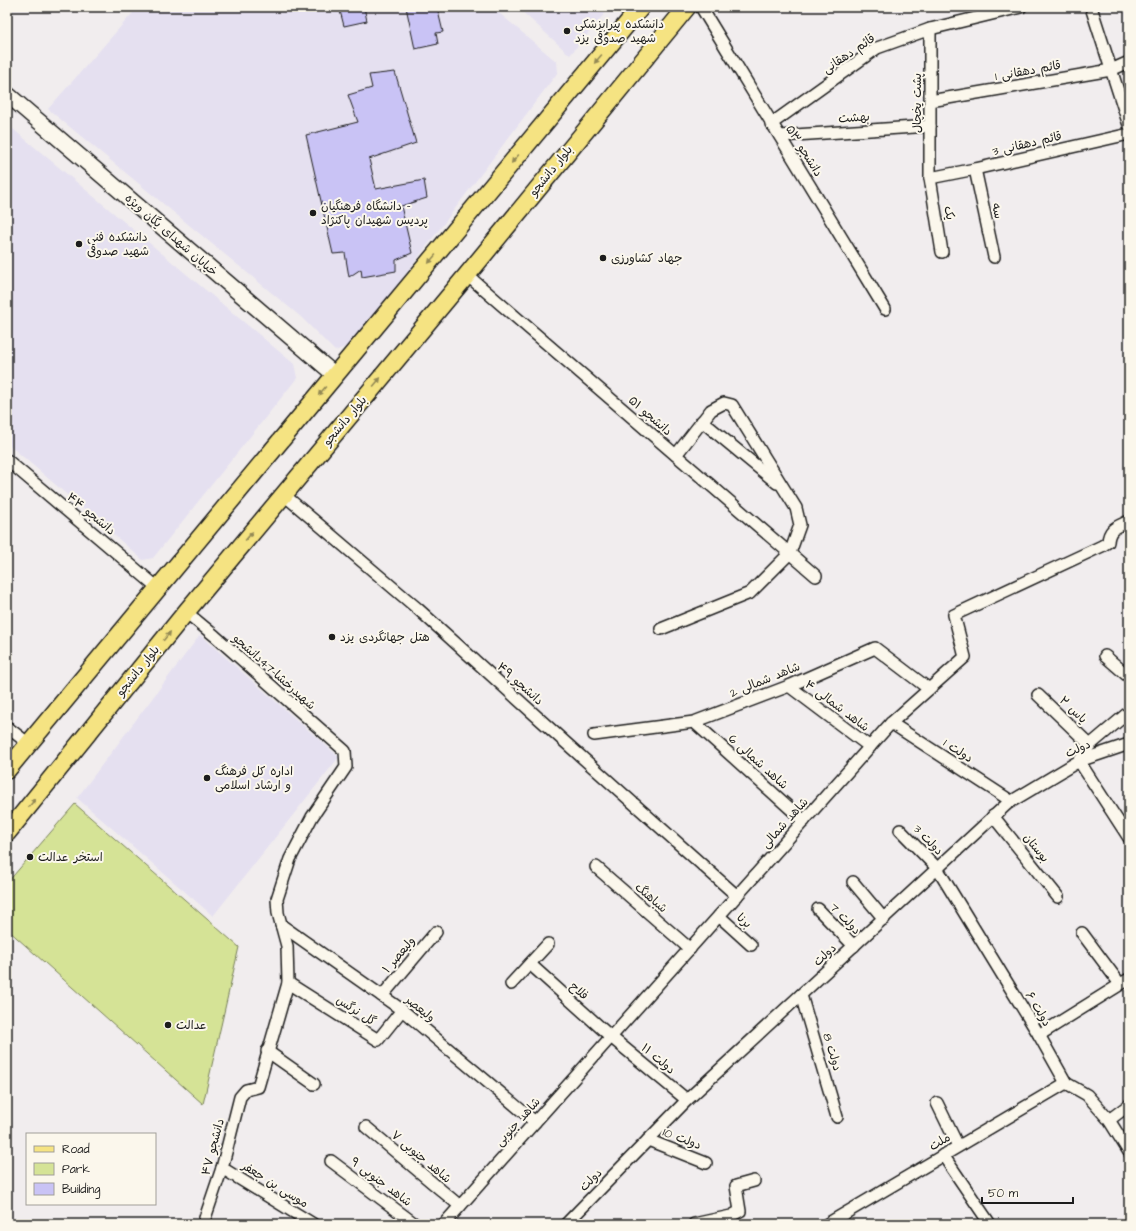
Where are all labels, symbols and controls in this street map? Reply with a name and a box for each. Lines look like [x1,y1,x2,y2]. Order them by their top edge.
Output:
place label: دانشکده پیراپزشکی شهید صدوقی یزد [575,16,664,47]
marker: دانشکده پیراپزشکی شهید صدوقی یزد [562,26,572,36]
street label: قائم دهقانی [819,30,879,78]
one-way arrow [593,53,602,64]
street label: قائم دهقانی 1 [994,57,1062,85]
street label: پشت یخچال [909,73,926,133]
street label: بهشت [838,108,870,128]
street label: دانشجو ۵۳ [781,122,827,180]
street label: قائم دهقانی 3 [990,128,1064,160]
street label: بلوار دانشجو [525,142,577,201]
one-way arrow [510,153,519,164]
street label: خیابان شهدای یگان ویژه [121,190,221,280]
place label: دانشگاه فرهنگیان - پردیس شهیدان پاکنژاد [321,198,428,229]
street label: سه [987,202,1007,220]
street label: یک [939,205,959,221]
marker: دانشگاه فرهنگیان - پردیس شهیدان پاکنژاد [308,208,318,218]
place label: دانشکده فنی شهید صدوقی [87,229,149,260]
marker: دانشکده فنی شهید صدوقی [74,239,84,249]
place label: جهاد کشاورزی [611,250,682,267]
one-way arrow [427,253,436,264]
marker: جهاد کشاورزی [598,253,608,263]
one-way arrow [373,377,382,388]
one-way arrow [317,386,326,396]
street label: بلوار دانشجو [318,392,371,450]
street label: دانشجو ۵۱ [624,392,676,440]
street label: دانشجو ۴۴ [63,489,119,539]
one-way arrow [245,531,254,541]
place label: هتل جهانگردی یزد [340,629,430,646]
street label: شهیدرخشا-47دانشجو [228,630,319,714]
one-way arrow [162,631,171,642]
marker: هتل جهانگردی یزد [327,632,337,642]
street label: بلوار دانشجو [112,642,164,701]
street label: شاهد شمالی 2 [727,658,803,702]
street label: دانشجو ۴۹ [493,659,547,709]
street label: شاهد شمالی ۴ [801,676,873,736]
street label: یاس ۲ [1055,692,1091,728]
street label: شاهد شمالی 6 [724,731,792,793]
street label: دولت 1 [940,735,976,767]
street label: دولت [1063,736,1093,762]
place label: اداره کل فرهنگ و ارشاد اسلامی [215,763,293,794]
marker: اداره کل فرهنگ و ارشاد اسلامی [202,773,212,783]
street label: شاهد شمالی [758,794,812,852]
one-way arrow [27,797,36,808]
street label: دولت 3 [909,821,947,859]
street label: بوستان [1019,830,1053,866]
place label: استخر عدالت [38,849,103,866]
marker: استخر عدالت [25,852,35,862]
street label: شباهنگ [631,879,671,917]
street label: دولت 7 [826,899,864,939]
street label: برنا [733,910,755,932]
street label: ولیعصر ۱ [379,933,419,977]
street label: دولت [810,940,840,970]
street label: فلاح [566,978,592,1004]
street label: دولت ۶ [1021,988,1055,1030]
street label: ولیعصر [401,991,438,1026]
street label: گل نرگس [333,992,379,1030]
place label: عدالت [176,1017,207,1034]
marker: عدالت [163,1020,173,1030]
street label: دولت 8 [818,1031,846,1073]
street label: دولت ۱۱ [637,1040,679,1078]
street label: شاهد جنوبی [491,1094,545,1150]
street label: دانشجو ۴۷ [197,1117,229,1177]
street label: دولت 10 [660,1124,704,1154]
street label: شاهد جنوبی ۷ [387,1127,455,1187]
street label: ملت [926,1129,954,1155]
legend [26,1133,156,1205]
text: Road [62,1141,90,1158]
street label: شاهد جنوبی ۹ [347,1153,415,1211]
street label: موسی بن جعفر [238,1157,311,1212]
text: Park [62,1161,90,1178]
street label: دولت [576,1165,606,1195]
scale bar [982,1179,1073,1205]
text: Building [62,1181,100,1199]
text: 50 m [988,1185,1019,1202]

